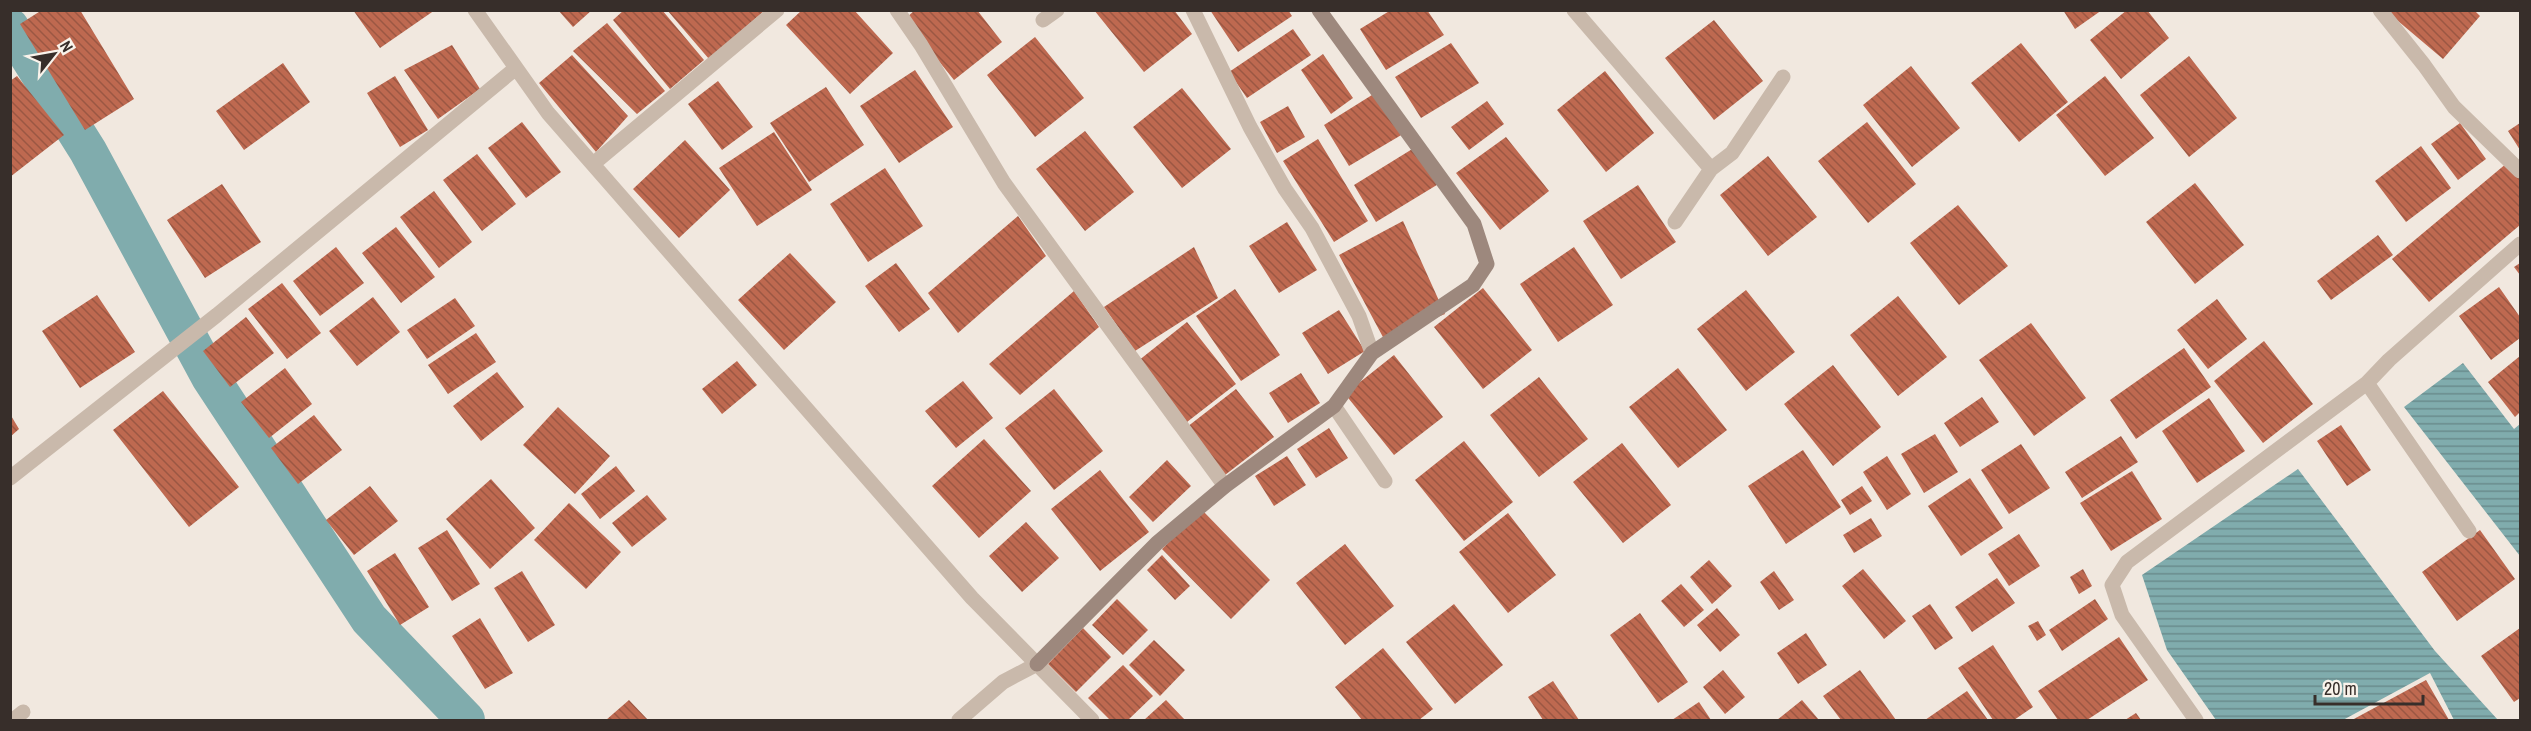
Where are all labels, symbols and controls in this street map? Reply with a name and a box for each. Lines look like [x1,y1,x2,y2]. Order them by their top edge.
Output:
north arrow [24,24,84,84]
text: N [55,37,79,56]
scale bar [2315,668,2423,706]
text: 20 m [2324,676,2357,701]

